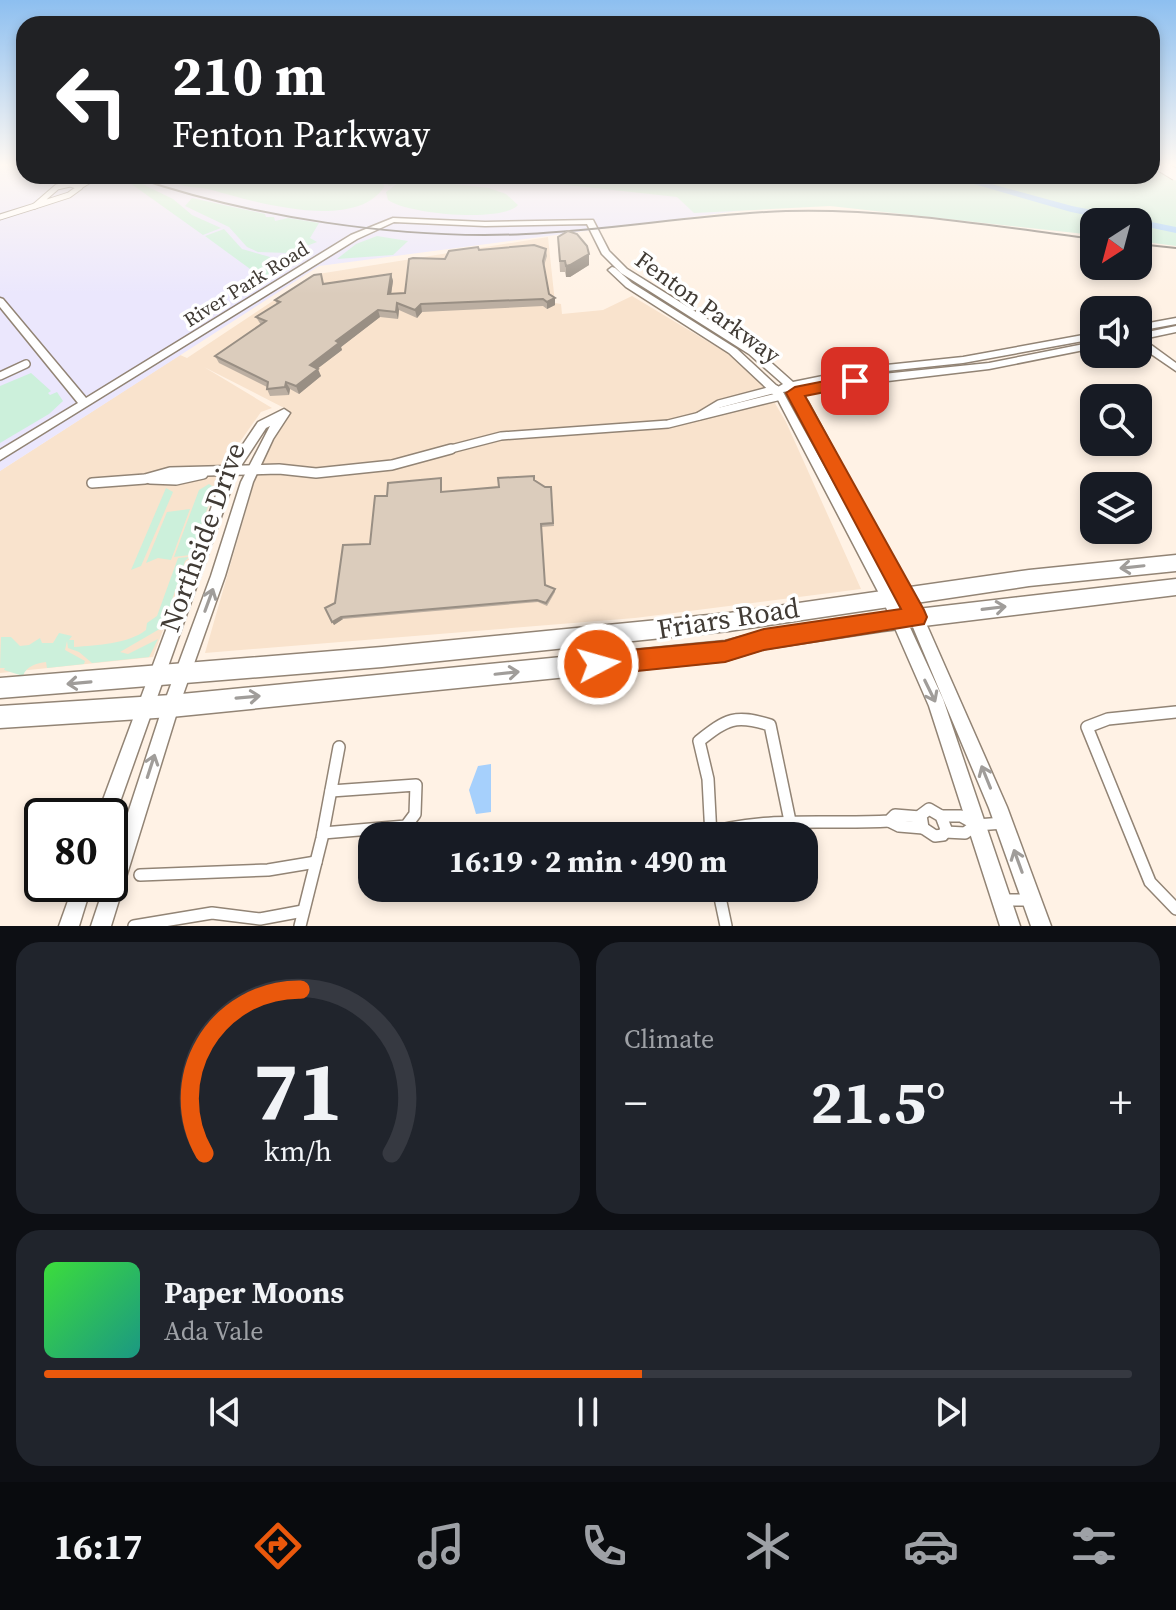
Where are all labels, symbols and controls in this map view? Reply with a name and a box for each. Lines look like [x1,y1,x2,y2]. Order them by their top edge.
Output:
text: 210 m [172,37,326,114]
icon: left [40,48,144,152]
text: Fenton Parkway [172,110,430,159]
north arrow [1080,208,1152,280]
map controls [1080,208,1152,544]
street label: River Park Road [178,234,314,334]
street label: Fenton Parkway [629,243,788,371]
button: sound [1080,296,1152,368]
pin [821,347,889,415]
icon: arrive [833,359,877,403]
button: search [1080,384,1152,456]
street label: Northside Drive [150,437,254,637]
button: layers [1080,472,1152,544]
one-way arrow [1119,560,1145,575]
one-way arrow [203,588,217,612]
street label: Friars Road [654,588,802,648]
one-way arrow [980,600,1006,615]
position arrow [556,622,640,706]
one-way arrow [493,665,520,680]
one-way arrow [66,675,93,690]
one-way arrow [923,678,938,702]
one-way arrow [234,689,261,704]
one-way arrow [145,753,160,778]
one-way arrow [977,765,992,790]
speed limit sign: 80 [24,798,128,902]
text: 16:19 · 2 min · 490 m [449,841,727,882]
one-way arrow [1010,850,1024,874]
text: Climate [624,1021,714,1057]
text: 71 [253,1034,343,1148]
text: 21.5° [810,1061,946,1143]
text: − [624,1072,647,1133]
text: + [1109,1072,1132,1133]
text: km/h [264,1131,332,1171]
text: Paper Moons [164,1272,344,1313]
text: Ada Vale [164,1313,263,1349]
icon: previous [203,1390,247,1434]
icon: pause [566,1390,610,1434]
icon: next [929,1390,973,1434]
icon: directions [250,1518,306,1574]
icon: music [413,1518,469,1574]
icon: phone [576,1518,632,1574]
icon: climate [740,1518,796,1574]
icon: car [903,1518,959,1574]
icon: filters [1066,1518,1122,1574]
text: 16:17 [54,1522,143,1571]

